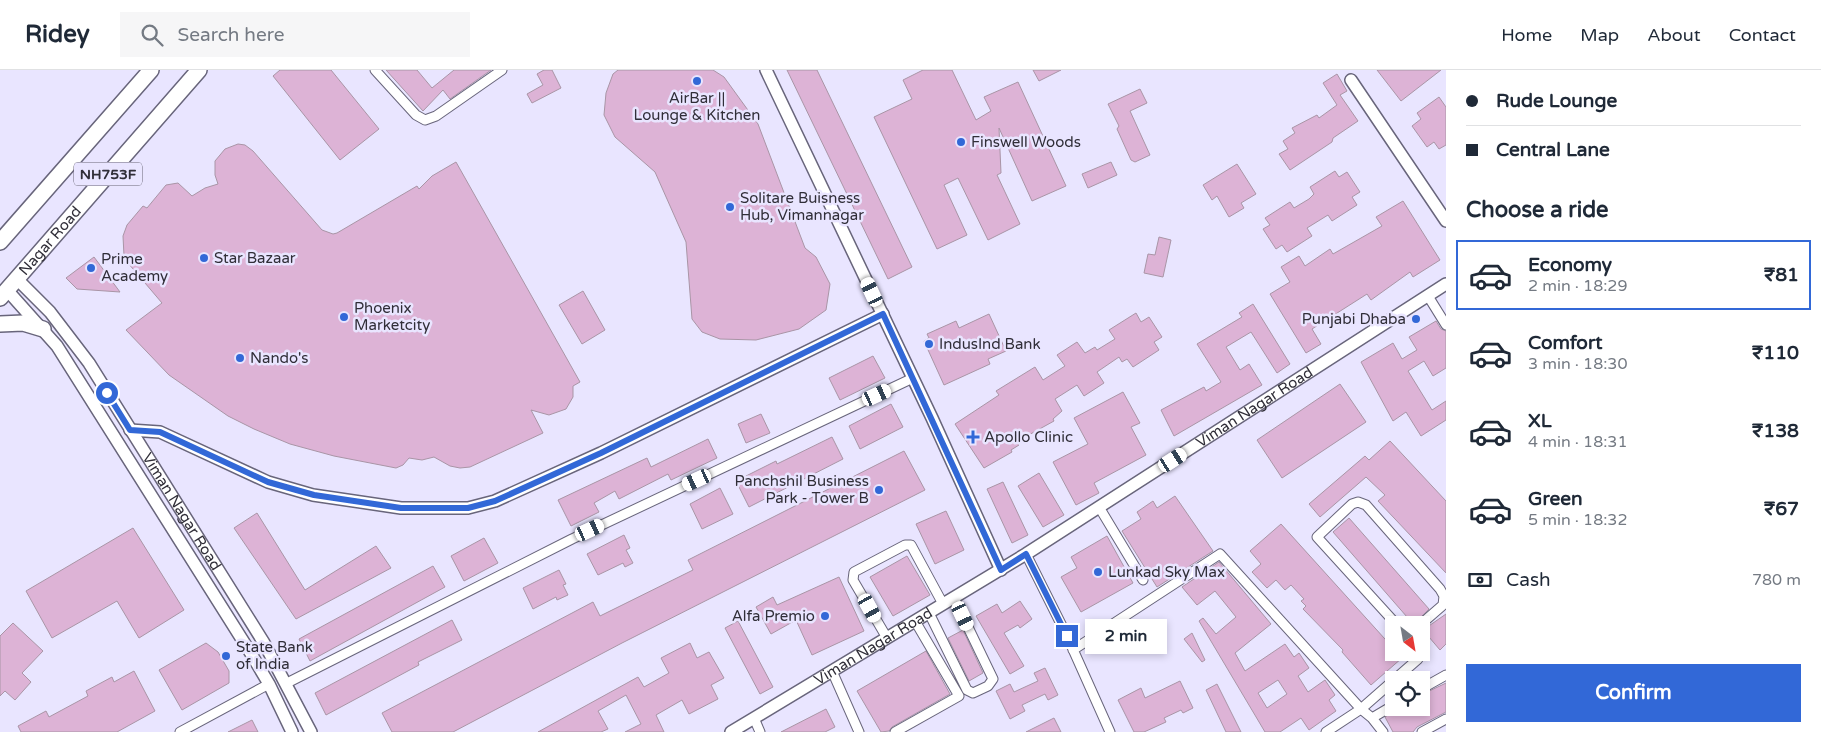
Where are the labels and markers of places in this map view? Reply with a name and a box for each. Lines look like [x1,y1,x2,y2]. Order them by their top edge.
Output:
marker: AirBar || Lounge & Kitchen [691,75,703,87]
place label: AirBar || Lounge & Kitchen [634,89,760,124]
place label: Finswell Woods [971,133,1081,151]
marker: Finswell Woods [955,136,967,148]
place label: Solitare Buisness Hub, Vimannagar [740,189,864,224]
marker: Solitare Buisness Hub, Vimannagar [724,201,736,213]
place label: Star Bazaar [214,249,296,267]
place label: Prime Academy [101,250,168,285]
marker: Star Bazaar [198,252,210,264]
marker: Prime Academy [85,262,97,274]
place label: Phoenix Marketcity [354,299,430,334]
place label: Punjabi Dhaba [1302,310,1406,328]
marker: Phoenix Marketcity [338,311,350,323]
marker: Punjabi Dhaba [1410,313,1422,325]
place label: IndusInd Bank [939,335,1041,353]
marker: IndusInd Bank [923,338,935,350]
place label: Nando's [250,349,309,367]
marker: Nando's [234,352,246,364]
place label: Apollo Clinic [984,428,1073,446]
marker: Apollo Clinic [966,430,980,444]
place label: Panchshil Business Park - Tower B [735,472,869,507]
marker: Panchshil Business Park - Tower B [873,484,885,496]
place label: Lunkad Sky Max [1108,563,1225,581]
marker: Lunkad Sky Max [1092,566,1104,578]
place label: Alfa Premio [732,607,815,625]
marker: Alfa Premio [819,610,831,622]
place label: State Bank of India [236,638,313,673]
marker: State Bank of India [220,650,232,662]

